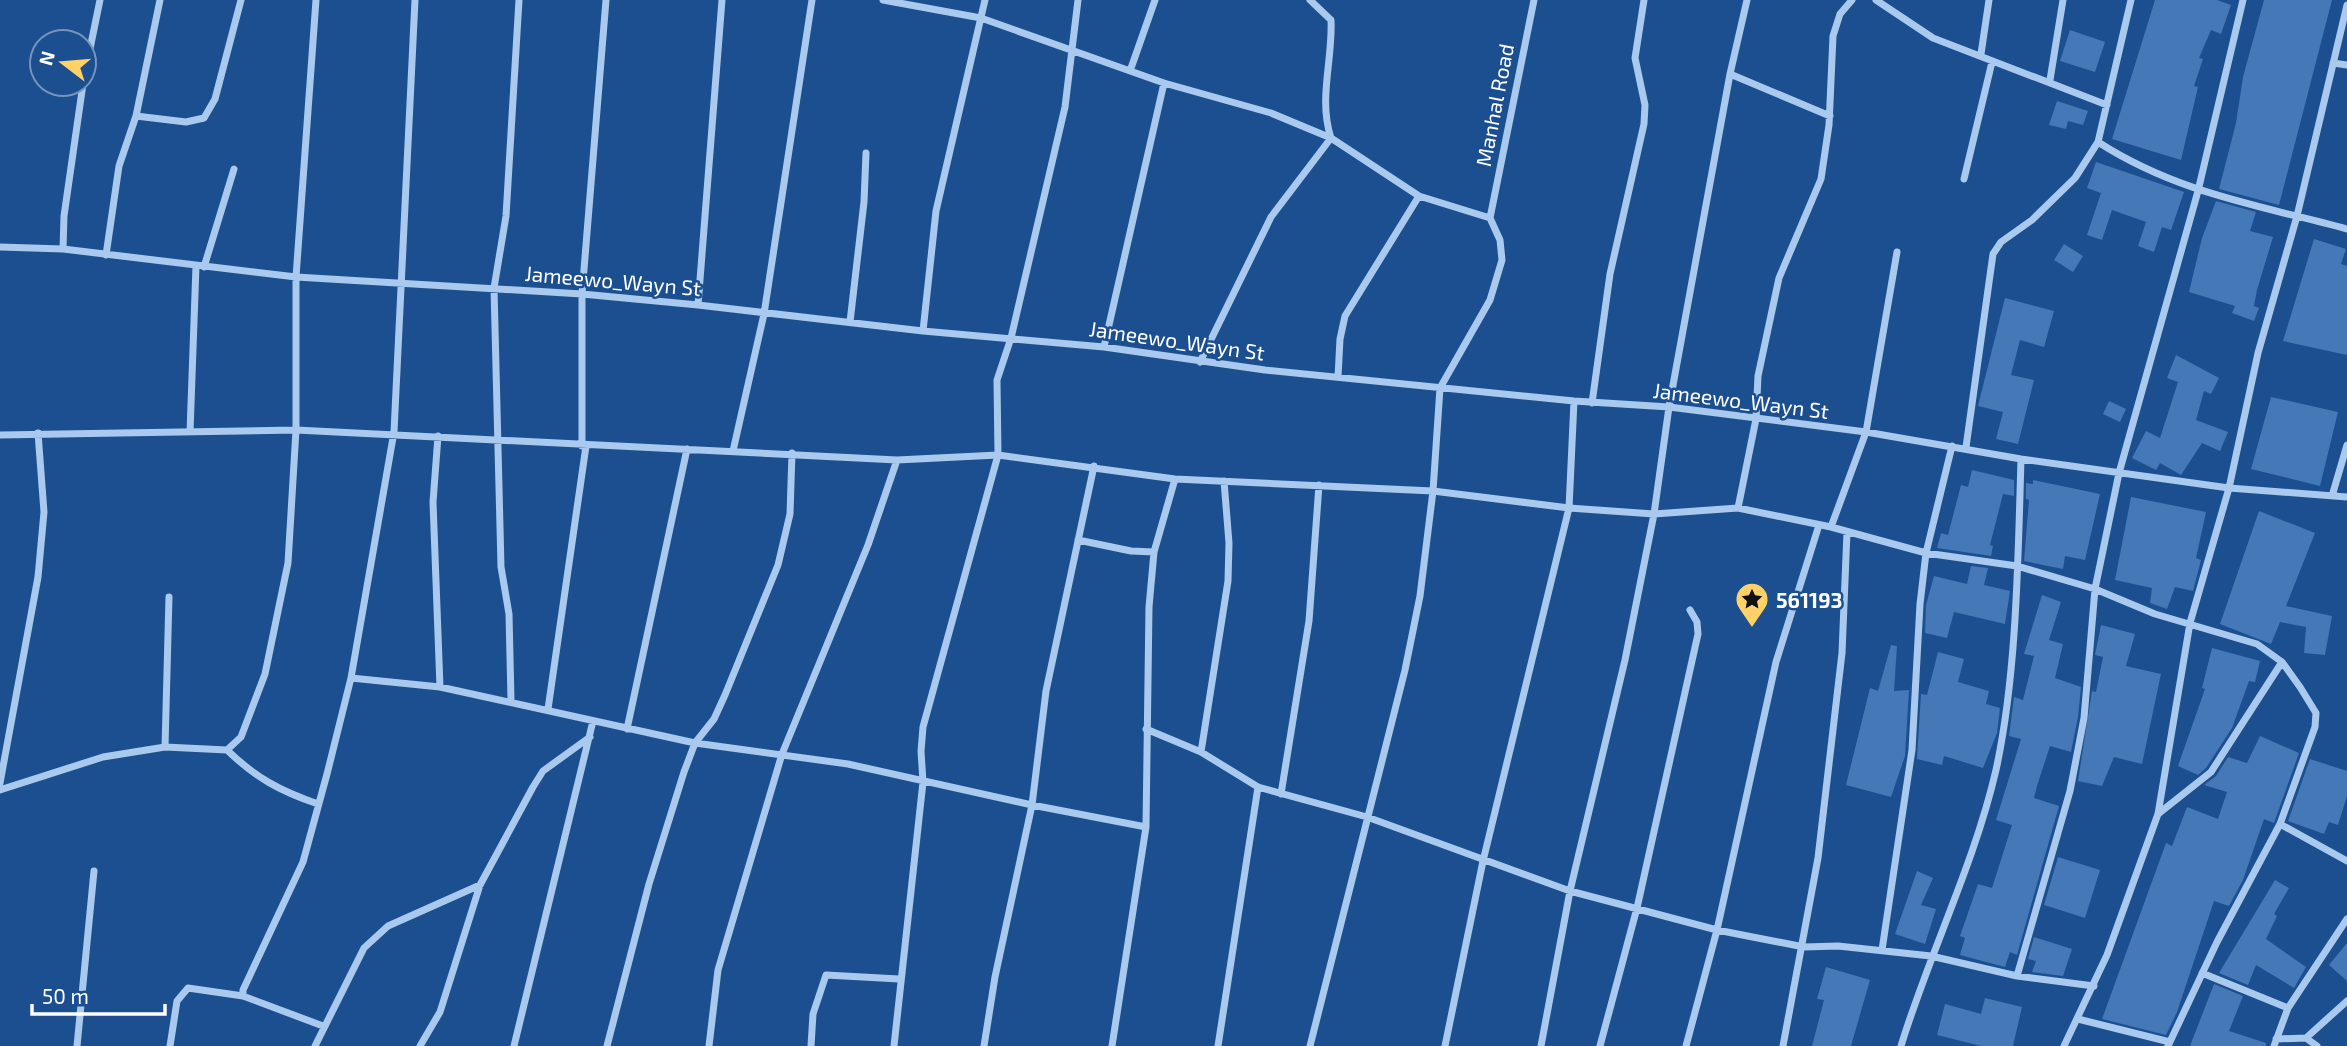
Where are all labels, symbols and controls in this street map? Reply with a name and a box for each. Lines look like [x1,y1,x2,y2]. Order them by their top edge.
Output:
north arrow [28,28,98,98]
street label: Manhal Road [1470,41,1518,169]
text: N [33,48,59,68]
street label: Jameewo_Wayn St [524,260,702,300]
street label: Jameewo_Wayn St [1088,315,1266,365]
street label: Jameewo_Wayn St [1652,377,1830,423]
place icon: 561193 [1733,580,1771,629]
place label: 561193 [1776,587,1842,612]
scale bar [32,972,164,1016]
text: 50 m [42,983,89,1008]

